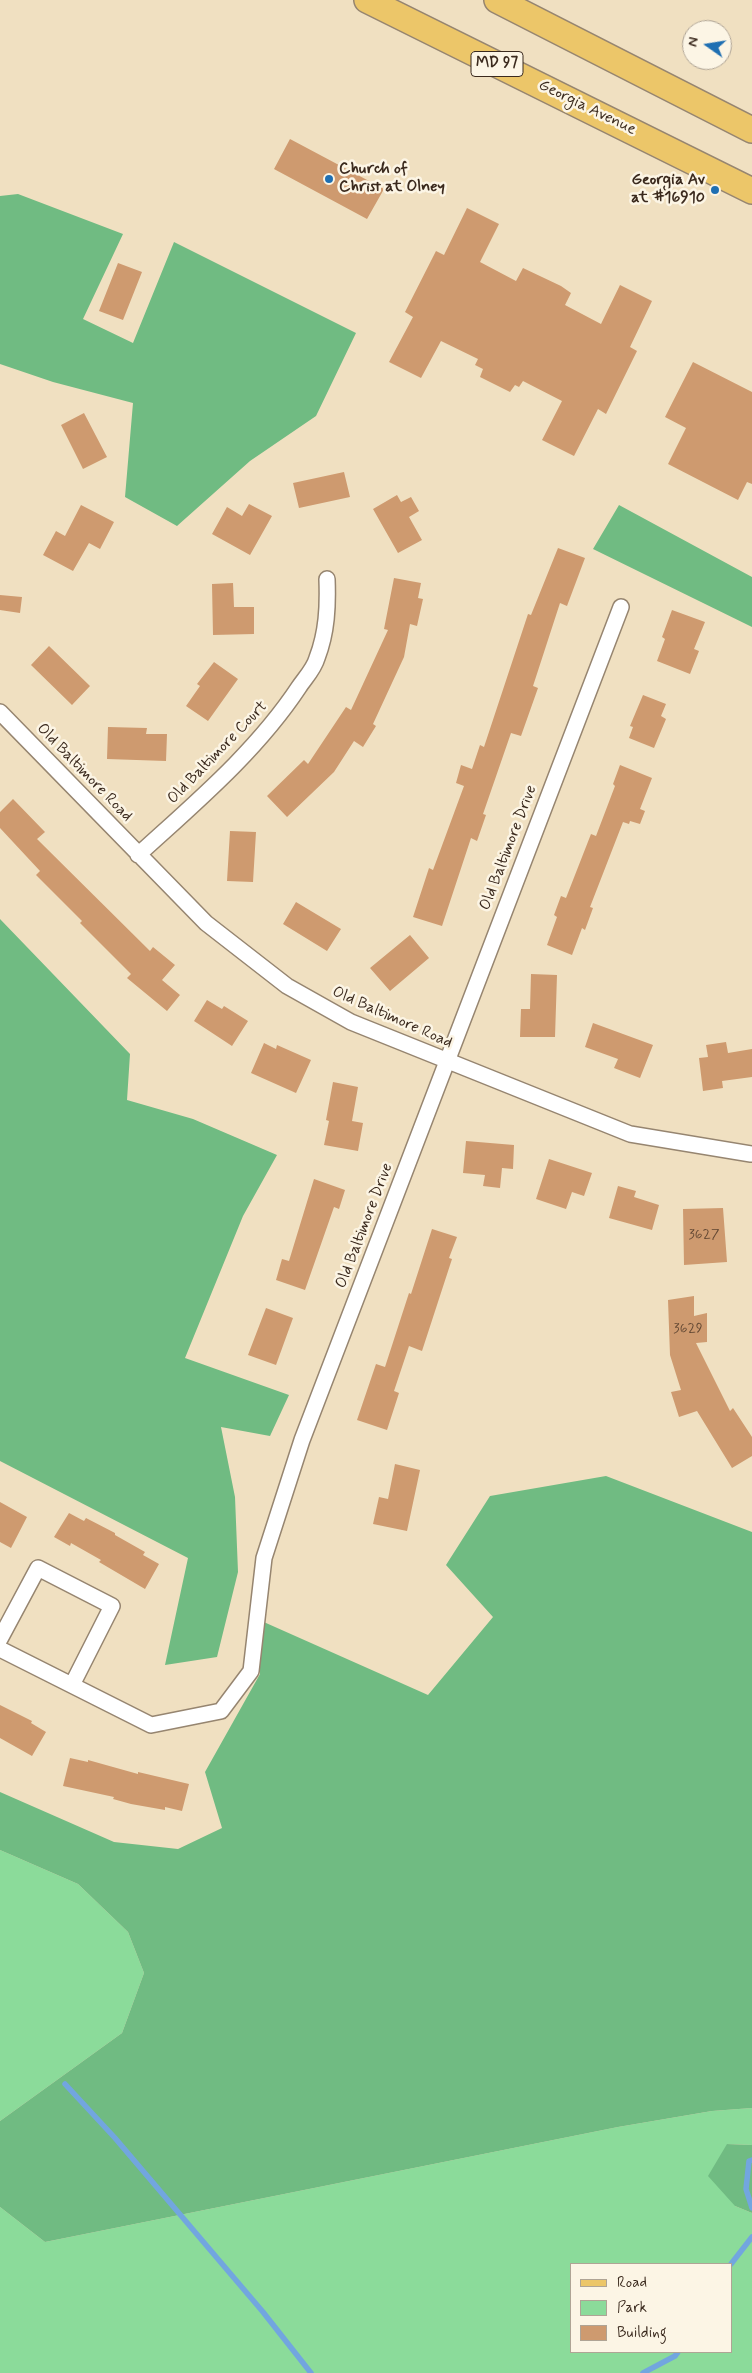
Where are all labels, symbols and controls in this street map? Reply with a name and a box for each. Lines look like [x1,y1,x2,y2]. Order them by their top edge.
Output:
north arrow [682,20,732,70]
text: N [684,35,703,48]
road number: MD 97 [471,52,523,76]
street label: Georgia Avenue [535,76,639,140]
place label: Church of Christ at Olney [339,160,445,198]
place label: Georgia Av at #16910 [631,171,705,209]
marker: Church of Christ at Olney [323,173,335,185]
marker: Georgia Av at #16910 [709,184,721,196]
street label: Old Baltimore Court [164,697,272,809]
street label: Old Baltimore Road [32,720,136,826]
street label: Old Baltimore Drive [476,783,542,913]
street label: Old Baltimore Road [329,983,455,1053]
street label: Old Baltimore Drive [332,1161,398,1291]
house number: 3627 [689,1227,719,1243]
house number: 3629 [673,1321,703,1337]
legend [570,2263,732,2353]
text: Road [617,2273,647,2293]
text: Park [617,2298,647,2318]
text: Building [617,2323,667,2343]

